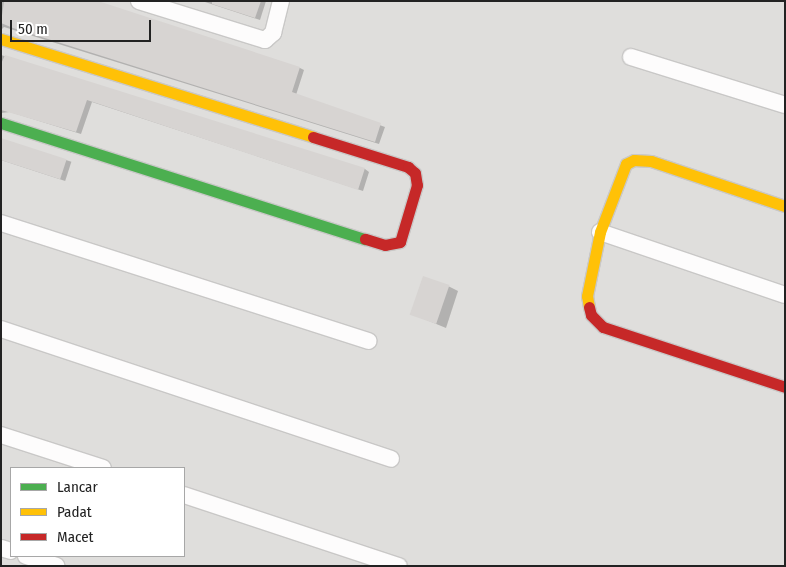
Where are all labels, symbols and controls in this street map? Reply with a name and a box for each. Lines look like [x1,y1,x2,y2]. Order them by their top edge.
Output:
scale bar [12,10,154,42]
text: 50 m [18,20,48,38]
legend [10,467,185,557]
text: Lancar [57,478,98,496]
text: Padat [57,503,92,521]
text: Macet [57,528,93,546]

